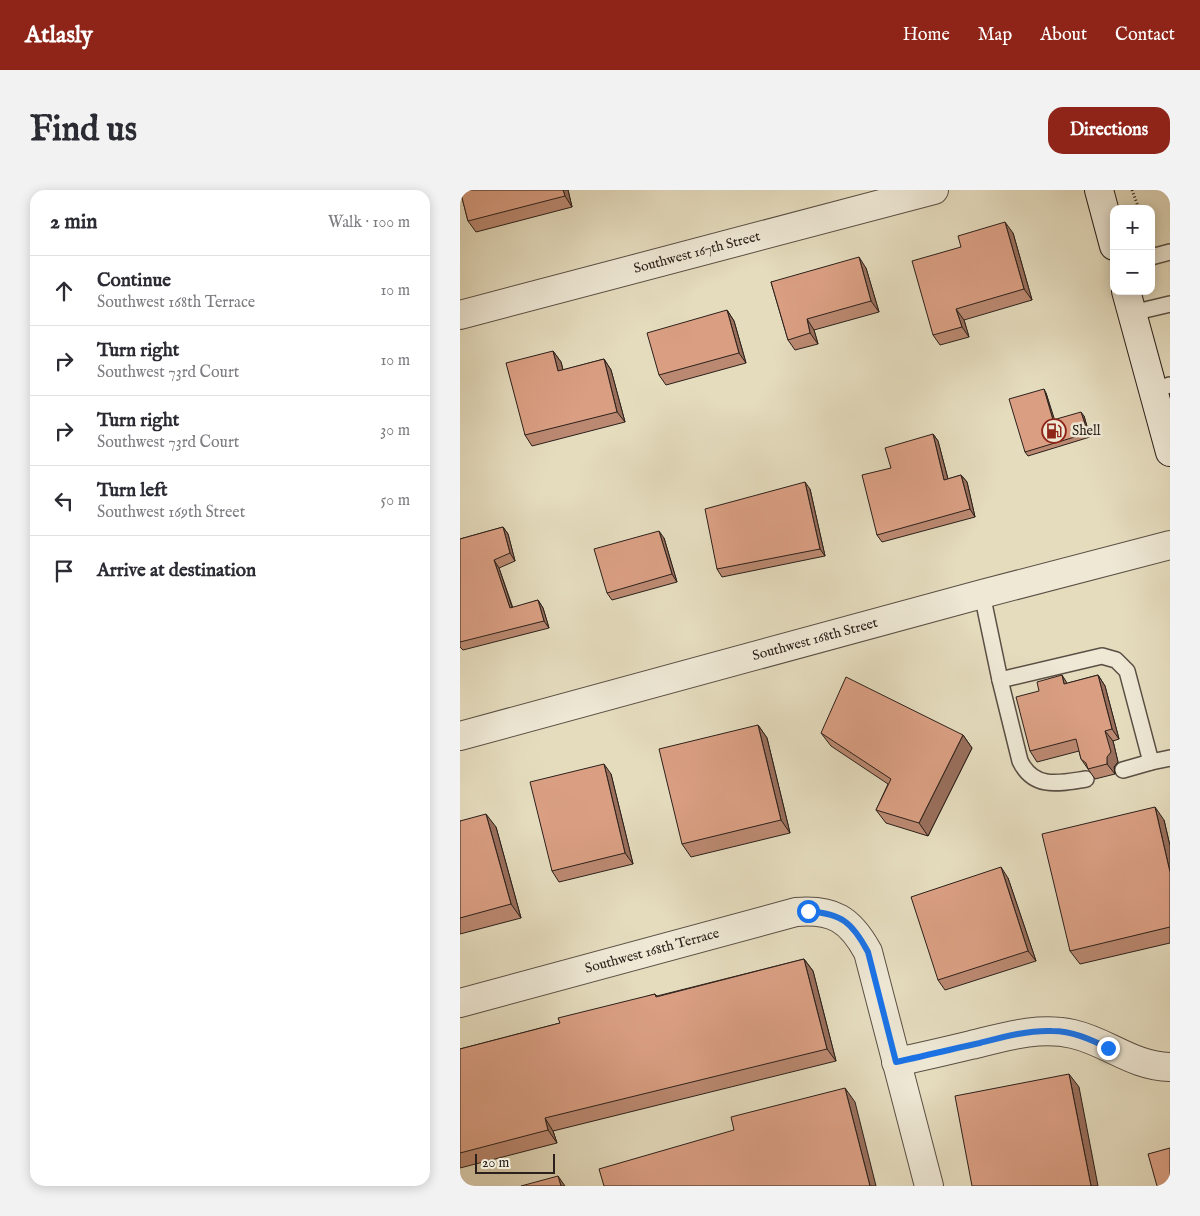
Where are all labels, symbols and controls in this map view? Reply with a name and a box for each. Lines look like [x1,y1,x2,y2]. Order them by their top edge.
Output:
text: Atlasly [25,20,93,51]
text: Home [903,24,950,47]
text: Map [978,24,1012,47]
text: About [1040,24,1087,47]
text: Contact [1115,24,1175,47]
button: Directions [1048,107,1170,154]
text: Find us [30,108,137,153]
map controls [1110,205,1155,295]
button: + [1110,205,1155,250]
text: 2 min [50,209,97,236]
text: Walk · 100 m [328,213,410,233]
street label: Southwest 167th Street [632,227,762,278]
button: − [1110,250,1155,295]
text: Continue [97,269,171,293]
icon: ahead [50,277,78,305]
text: 10 m [380,281,410,301]
text: Southwest 168th Terrace [97,293,255,313]
text: Turn right [97,339,179,363]
icon: right [50,347,78,375]
text: 10 m [380,351,410,371]
text: Southwest 73rd Court [97,363,239,383]
text: Turn right [97,409,179,433]
icon: right [50,417,78,445]
fuel station icon: Shell [1041,418,1067,444]
text: 30 m [380,421,410,441]
place label: Shell [1072,422,1101,440]
text: Southwest 73rd Court [97,433,239,453]
text: Turn left [97,479,168,503]
icon: left [50,487,78,515]
text: 50 m [381,491,410,511]
text: Southwest 169th Street [97,503,245,523]
icon: arrive [50,557,78,585]
text: Arrive at destination [97,559,256,583]
street label: Southwest 168th Street [750,614,880,665]
route start [797,900,820,923]
street label: Southwest 168th Terrace [583,924,722,978]
route end [1097,1037,1120,1060]
scale bar [475,1151,555,1174]
text: 20 m [482,1154,509,1172]

